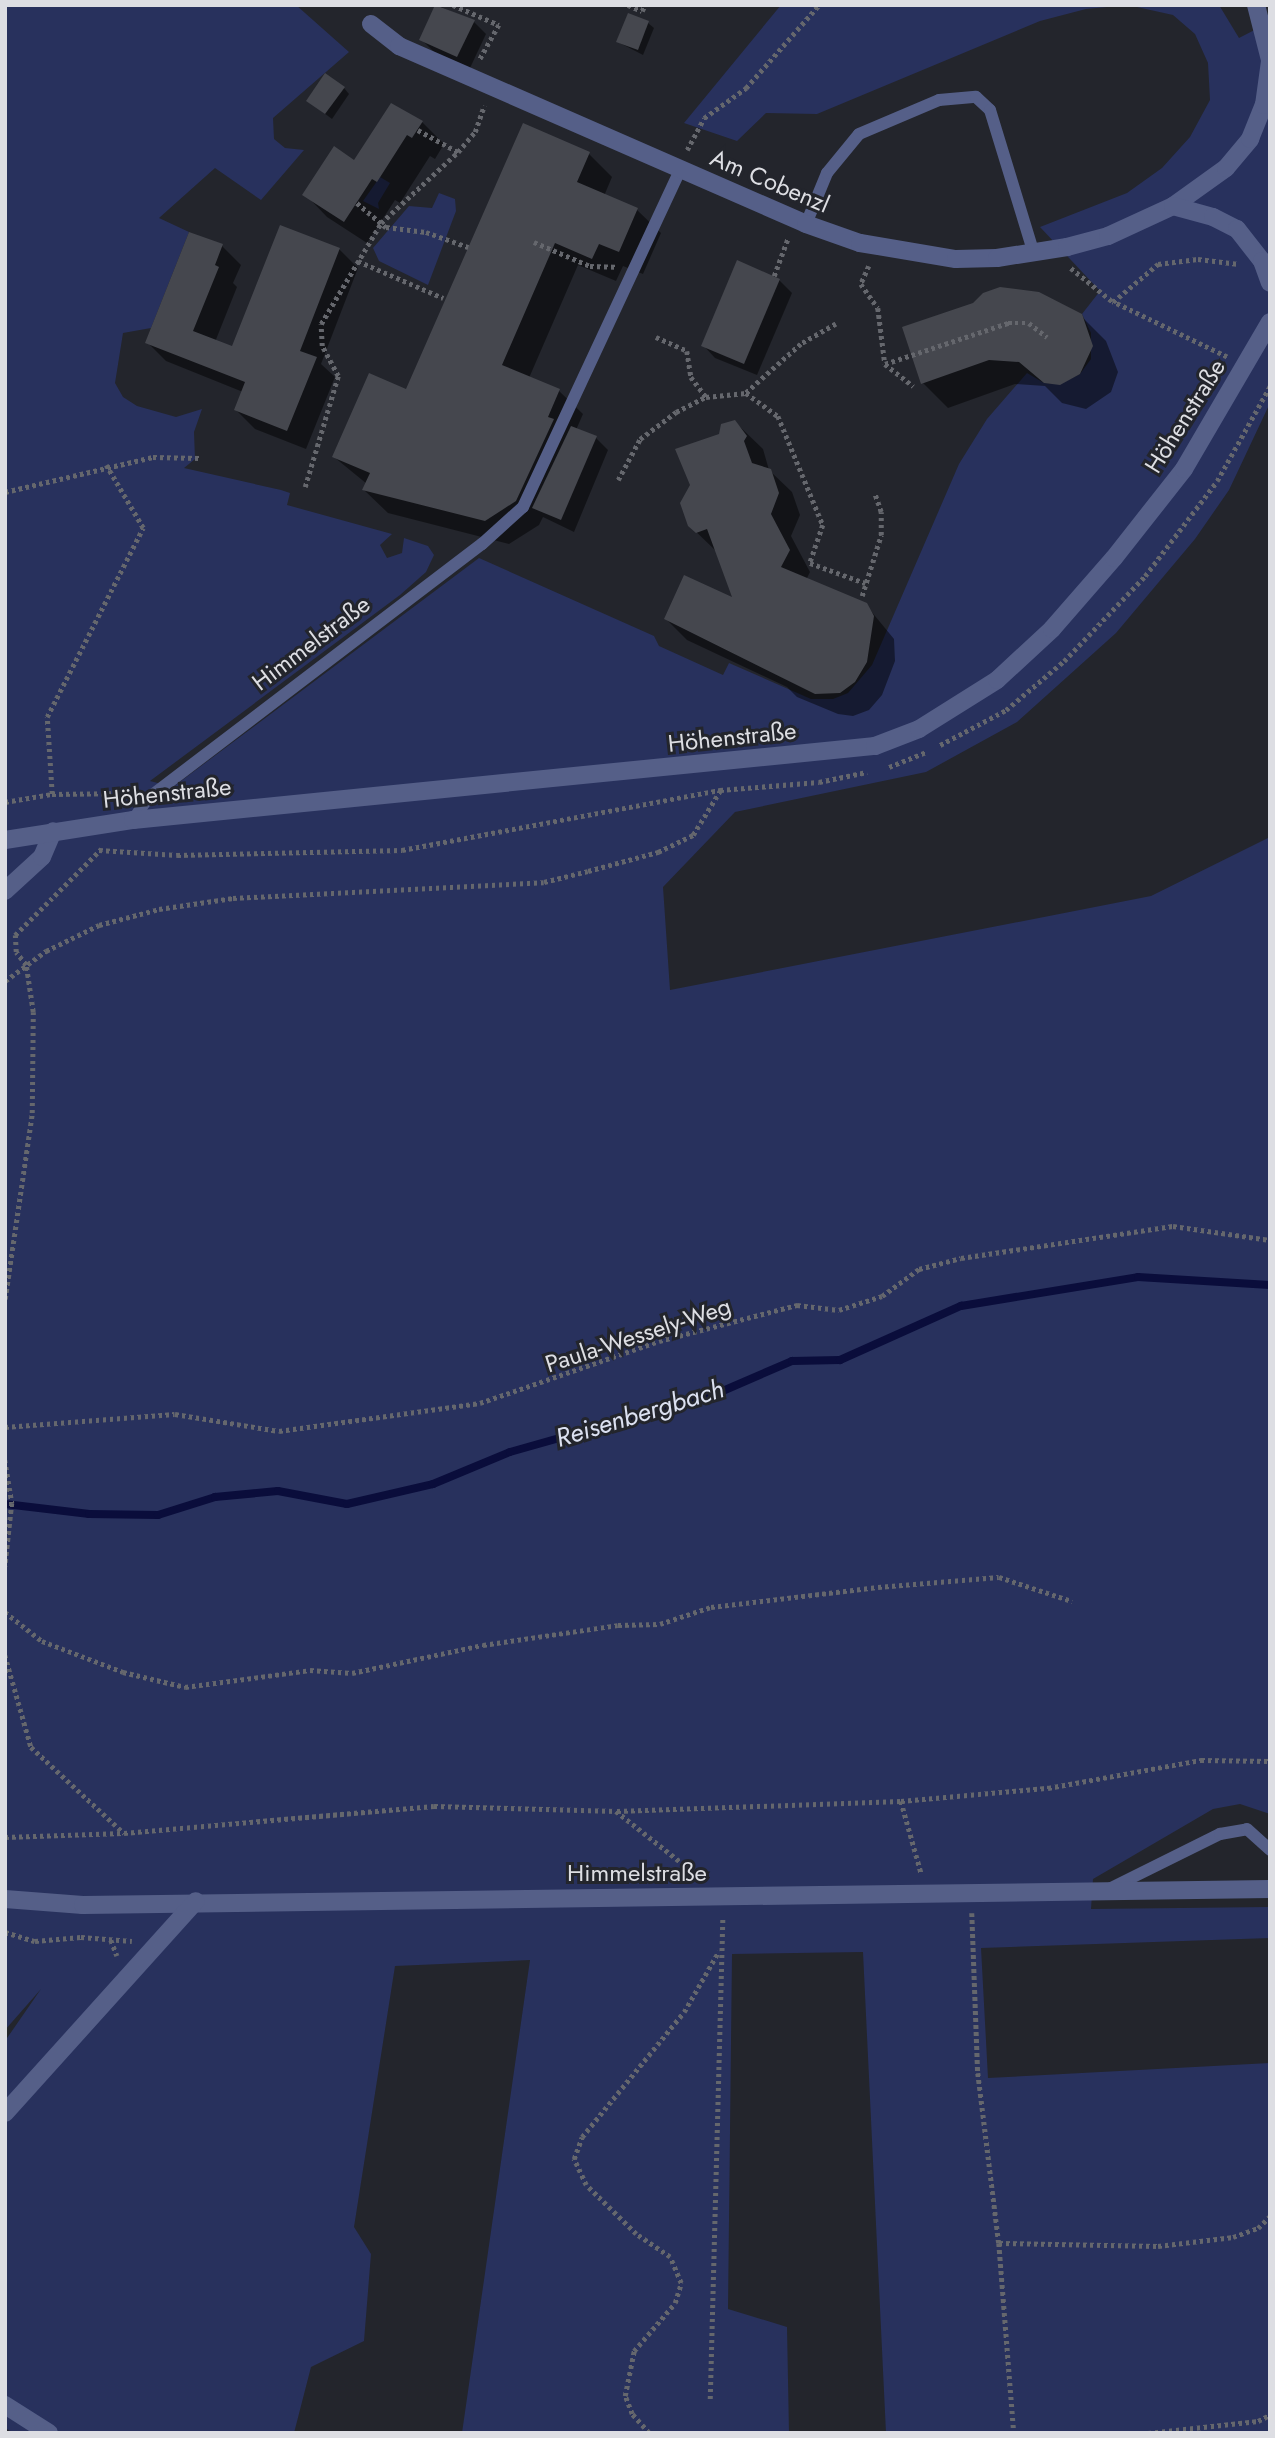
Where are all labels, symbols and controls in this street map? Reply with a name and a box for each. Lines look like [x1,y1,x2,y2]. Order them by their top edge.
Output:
street label: Am Cobenzl [706,143,834,219]
street label: Höhenstraße [1139,354,1231,478]
street label: Himmelstraße [246,589,376,697]
street label: Höhenstraße [666,716,798,758]
street label: Höhenstraße [101,772,233,814]
street label: Paula-Wessely-Weg [541,1291,735,1379]
water label: Reisenbergbach [552,1374,728,1454]
street label: Himmelstraße [567,1859,707,1887]

